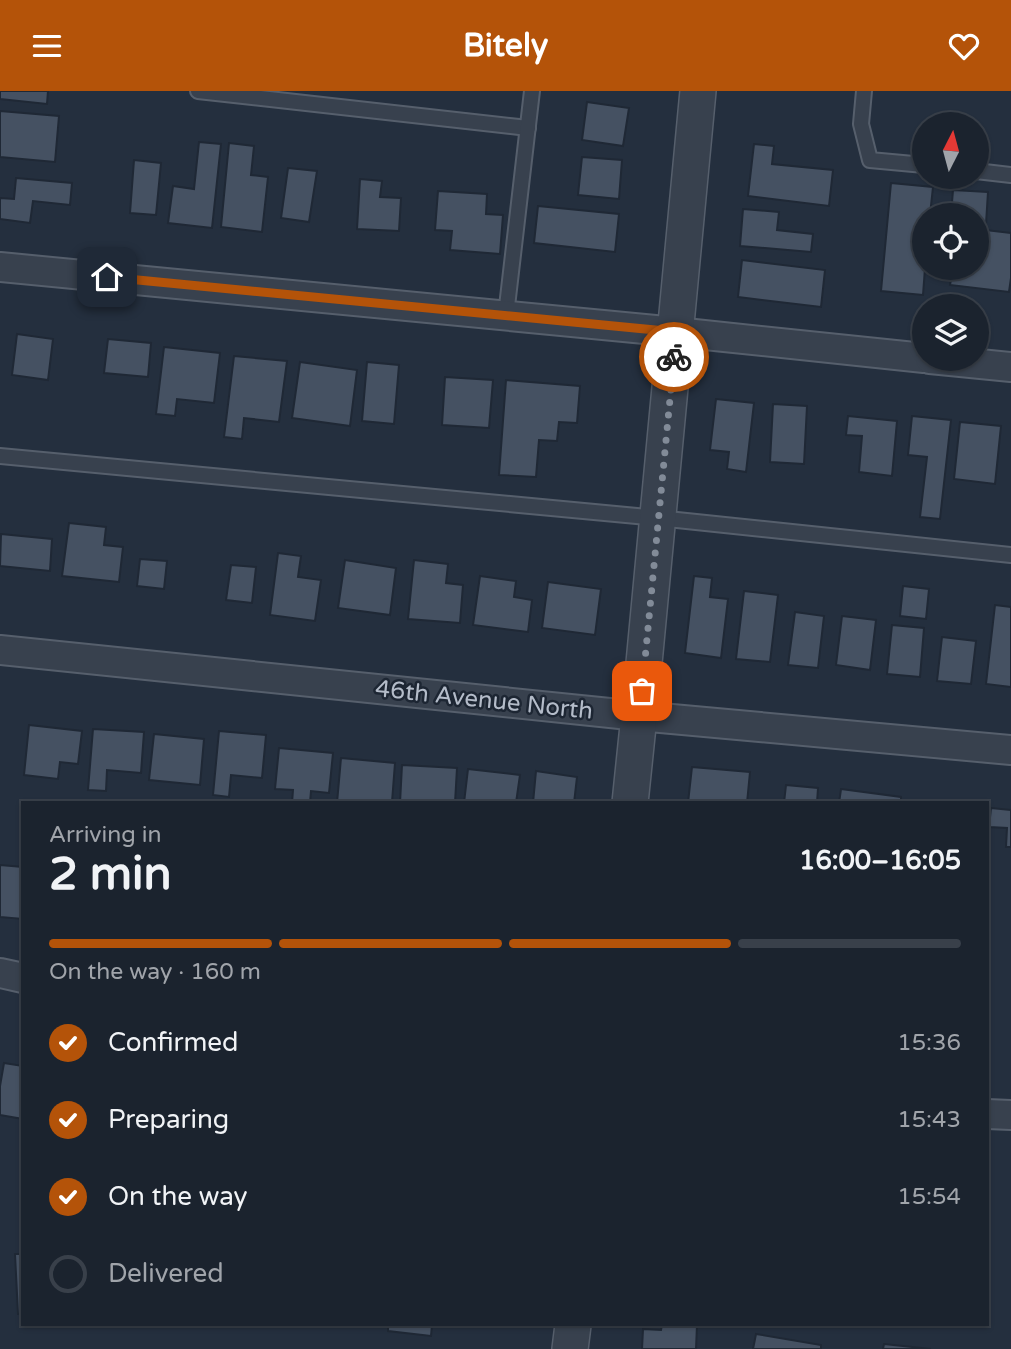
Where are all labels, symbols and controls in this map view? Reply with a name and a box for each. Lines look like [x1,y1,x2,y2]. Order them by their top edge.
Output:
icon: menu [28,27,66,65]
text: Bitely [463,27,548,65]
icon: heart [945,27,983,65]
north arrow [912,112,989,189]
map controls [912,112,989,371]
button: locate [912,203,989,280]
pin [77,247,137,307]
icon: home [88,258,126,296]
button: layers [912,294,989,371]
courier [639,322,709,392]
icon: bike [655,338,693,376]
pin [612,661,672,721]
icon: bag [623,672,661,710]
street label: 46th Avenue North [374,674,594,726]
text: Arriving in [49,821,162,849]
text: 16:00–16:05 [799,845,961,876]
text: 2 min [49,847,172,902]
text: On the way · 160 m [49,958,261,986]
icon: check [49,1024,87,1062]
text: Confirmed [108,1027,238,1058]
text: 15:36 [897,1029,961,1057]
icon: check [49,1101,87,1139]
text: Preparing [108,1104,229,1135]
text: 15:43 [897,1106,961,1134]
icon: check [49,1178,87,1216]
text: On the way [108,1181,248,1212]
text: 15:54 [897,1183,961,1211]
text: Delivered [108,1258,224,1289]

